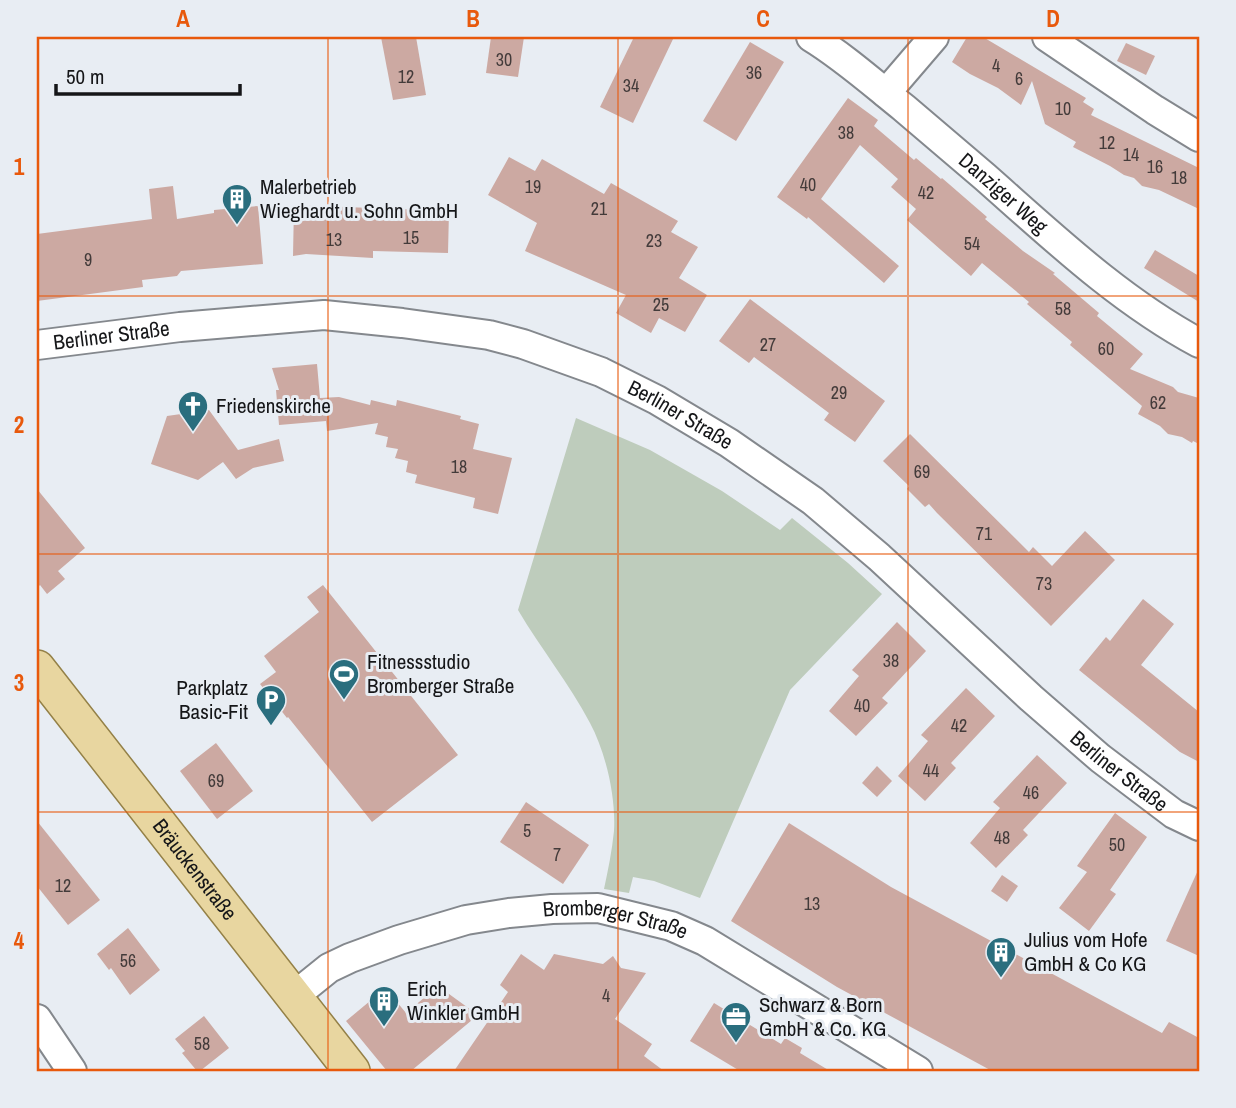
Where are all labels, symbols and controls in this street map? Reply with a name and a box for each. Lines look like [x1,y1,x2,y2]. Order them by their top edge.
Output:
text: A [176,3,190,34]
text: B [466,3,480,34]
text: C [756,3,770,34]
text: D [1046,3,1060,34]
house number: 30 [496,47,512,72]
scale bar [56,52,240,96]
house number: 4 [992,53,1000,78]
house number: 36 [746,60,762,85]
text: 50 m [66,62,104,91]
house number: 12 [398,64,414,89]
house number: 6 [1015,66,1023,91]
house number: 34 [623,73,639,98]
house number: 10 [1055,96,1071,121]
house number: 38 [838,120,854,145]
house number: 12 [1099,130,1115,155]
house number: 14 [1123,142,1139,167]
street label: Danziger Weg [953,146,1055,241]
text: 1 [14,151,25,182]
house number: 16 [1147,154,1163,179]
house number: 18 [1171,165,1187,190]
place label: Malerbetrieb Wieghardt u. Sohn GmbH [260,172,458,225]
house number: 40 [800,172,816,197]
house number: 19 [525,174,541,199]
house number: 42 [918,180,934,205]
building icon: Malerbetrieb Wieghardt u. Sohn GmbH [220,182,254,226]
house number: 21 [591,196,608,221]
house number: 15 [403,225,419,250]
house number: 13 [326,227,342,252]
house number: 23 [646,228,662,253]
house number: 54 [964,231,980,256]
house number: 9 [84,247,92,272]
house number: 25 [653,292,669,317]
house number: 58 [1055,296,1071,321]
street label: Berliner Straße [52,313,171,357]
house number: 27 [760,332,776,357]
house number: 60 [1098,336,1114,361]
street label: Berliner Straße [623,373,738,456]
house number: 29 [831,380,847,405]
church icon: Friedenskirche [176,389,210,433]
house number: 62 [1150,390,1166,415]
place label: Friedenskirche [216,391,331,420]
text: 2 [14,409,24,440]
house number: 18 [451,454,467,479]
house number: 69 [914,459,930,484]
house number: 71 [976,521,993,546]
house number: 73 [1036,571,1052,596]
place label: Fitnessstudio Bromberger Straße [367,647,514,700]
house number: 38 [883,648,899,673]
sports icon: Fitnessstudio Bromberger Straße [327,657,361,701]
text: 3 [14,667,24,698]
place label: Parkplatz Basic-Fit [176,673,248,726]
parking icon: Parkplatz Basic-Fit [254,683,288,727]
house number: 40 [854,693,870,718]
house number: 42 [951,713,967,738]
street label: Berliner Straße [1064,724,1174,818]
house number: 44 [923,758,939,783]
house number: 69 [208,768,224,793]
house number: 46 [1023,780,1039,805]
street label: Bräuckenstraße [146,813,244,926]
house number: 5 [523,818,531,843]
house number: 48 [994,825,1010,850]
house number: 50 [1109,832,1125,857]
house number: 7 [553,842,561,867]
house number: 12 [55,873,71,898]
house number: 13 [804,891,820,916]
street label: Bromberger Straße [542,892,693,946]
text: 4 [14,925,25,956]
place label: Julius vom Hofe GmbH & Co KG [1024,925,1147,978]
building icon: Julius vom Hofe GmbH & Co KG [984,935,1018,979]
house number: 56 [120,948,136,973]
place label: Erich Winkler GmbH [407,974,520,1027]
house number: 4 [602,983,610,1008]
building icon: Erich Winkler GmbH [367,984,401,1028]
place label: Schwarz & Born GmbH & Co. KG [759,990,886,1043]
office icon: Schwarz & Born GmbH & Co. KG [719,1000,753,1044]
house number: 58 [194,1031,210,1056]

